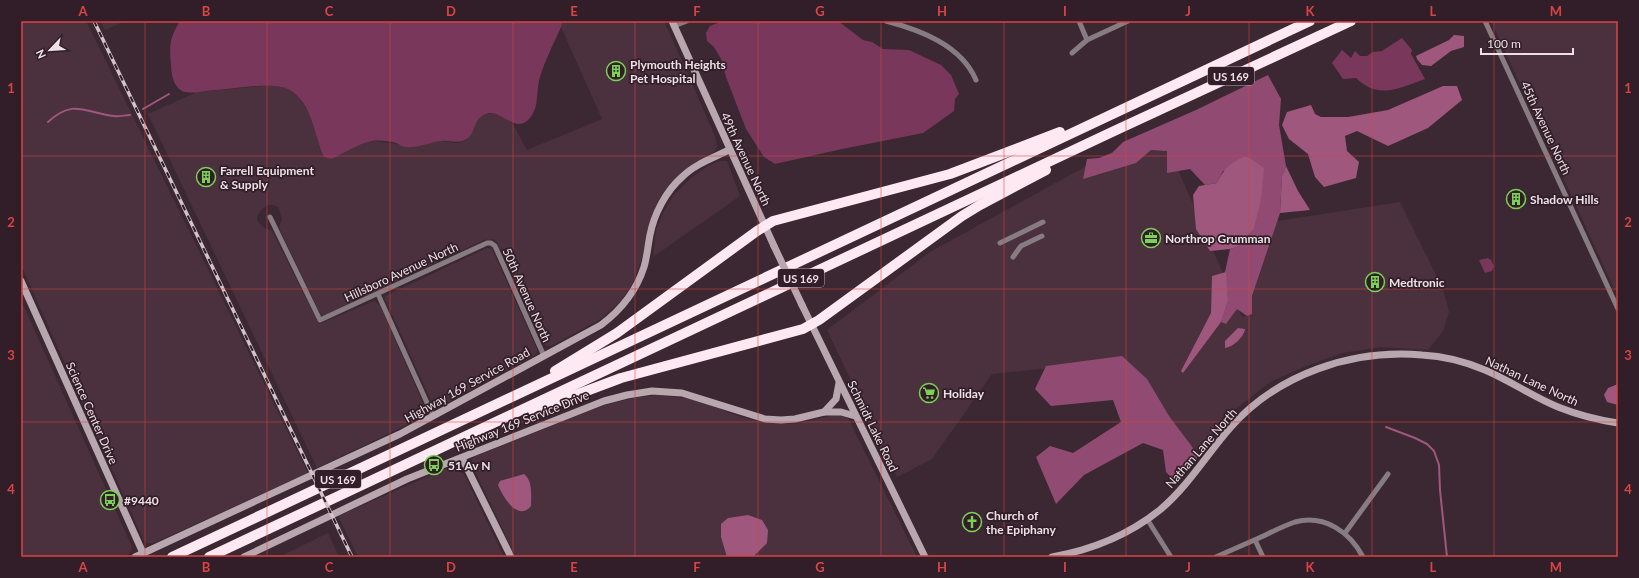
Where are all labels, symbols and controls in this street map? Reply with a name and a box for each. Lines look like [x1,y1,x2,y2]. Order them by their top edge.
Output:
text: A [77,3,88,19]
text: B [202,3,211,19]
text: C [325,3,334,19]
text: D [446,3,456,19]
text: E [570,3,578,19]
text: F [693,3,701,19]
text: G [815,3,825,19]
text: H [937,3,947,19]
text: I [1063,3,1067,19]
text: J [1185,3,1191,19]
text: K [1306,3,1316,19]
text: L [1430,3,1437,19]
text: M [1550,3,1562,19]
north arrow [30,30,70,70]
scale bar [1481,30,1573,56]
text: 100 m [1487,36,1521,51]
text: N [33,48,48,61]
place label: Plymouth Heights Pet Hospital [630,57,726,86]
building icon: Plymouth Heights Pet Hospital [605,60,627,82]
road number: US 169 [1208,67,1254,85]
street label: 45th Avenue North [1518,79,1574,177]
text: 1 [7,80,15,96]
text: 1 [1624,80,1632,96]
street label: 49th Avenue North [718,110,774,208]
place label: Farrell Equipment & Supply [220,163,314,192]
building icon: Farrell Equipment & Supply [195,166,217,188]
building icon: Shadow Hills [1505,188,1527,210]
place label: Shadow Hills [1530,192,1599,207]
text: 2 [7,214,15,230]
text: 2 [1624,214,1632,230]
office icon: Northrop Grumman [1140,227,1162,249]
place label: Northrop Grumman [1165,231,1271,246]
street label: Hillsboro Avenue North [342,239,460,305]
street label: 50th Avenue North [499,246,555,344]
road number: US 169 [778,269,824,287]
building icon: Medtronic [1364,271,1386,293]
place label: Medtronic [1389,275,1445,290]
street label: Highway 169 Service Road [402,344,532,426]
text: 3 [7,347,15,363]
text: 3 [1624,347,1632,363]
street label: Nathan Lane North [1483,353,1581,409]
street label: Science Center Drive [63,360,121,466]
street label: Schmidt Lake Road [844,378,902,474]
supermarket icon: Holiday [918,382,940,404]
place label: Holiday [943,386,985,401]
street label: Highway 169 Service Drive [453,387,591,455]
street label: Nathan Lane North [1162,405,1240,491]
bus stop icon: 51 Av N [423,454,445,476]
place label: 51 Av N [448,458,490,473]
road number: US 169 [315,470,361,488]
text: 4 [7,481,15,497]
text: 4 [1624,481,1632,497]
bus stop icon: #9440 [99,489,121,511]
place label: #9440 [124,493,159,508]
place label: Church of the Epiphany [986,508,1056,537]
church icon: Church of the Epiphany [961,511,983,533]
text: A [77,559,88,575]
text: B [202,559,211,575]
text: C [325,559,334,575]
text: D [446,559,456,575]
text: E [570,559,578,575]
text: F [693,559,701,575]
text: G [815,559,825,575]
text: H [937,559,947,575]
text: I [1063,559,1067,575]
text: J [1185,559,1191,575]
text: K [1306,559,1316,575]
text: L [1430,559,1437,575]
text: M [1550,559,1562,575]

